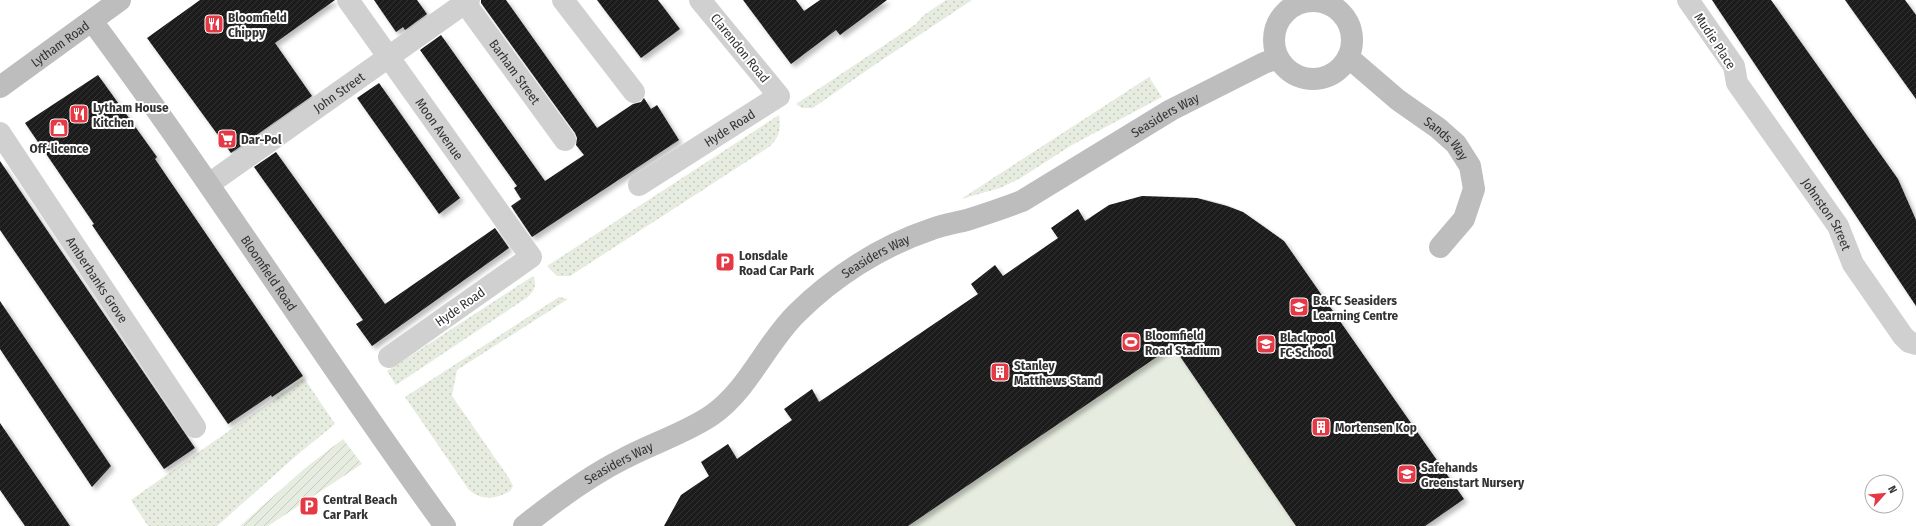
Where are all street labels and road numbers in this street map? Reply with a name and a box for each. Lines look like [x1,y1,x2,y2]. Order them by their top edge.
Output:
street label: Mudie Place [1691,10,1739,72]
street label: Clarendon Road [708,11,772,85]
street label: Lytham Road [28,17,92,70]
street label: Barham Street [487,36,544,108]
street label: John Street [310,68,368,115]
street label: Seasiders Way [1128,90,1201,140]
street label: Moon Avenue [413,95,467,162]
street label: Hyde Road [701,106,757,149]
street label: Sands Way [1421,113,1472,163]
street label: Johnston Street [1799,175,1855,253]
street label: Seasiders Way [838,231,912,281]
street label: Bloomfield Road [238,232,300,313]
street label: Amberbanks Grove [63,234,131,325]
street label: Hyde Road [432,285,488,329]
street label: Seasiders Way [581,438,655,487]

